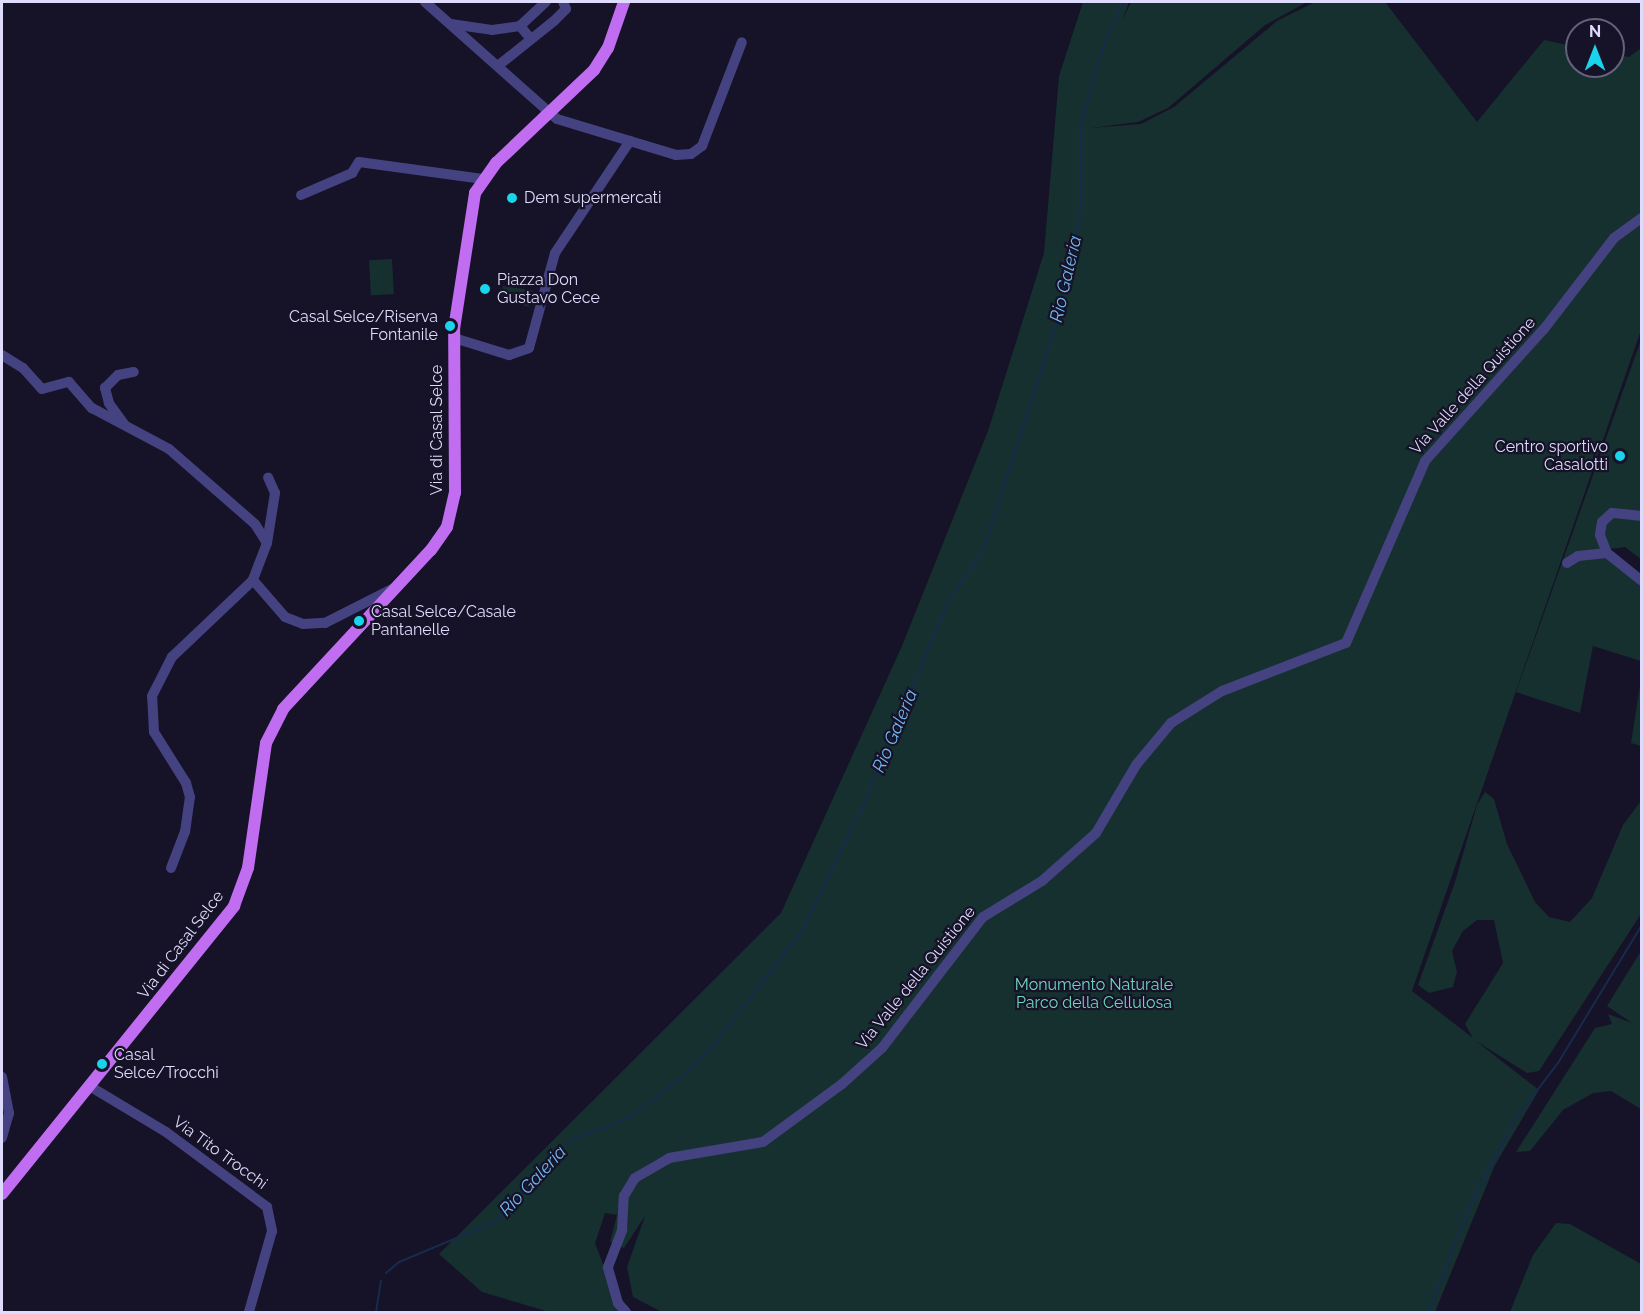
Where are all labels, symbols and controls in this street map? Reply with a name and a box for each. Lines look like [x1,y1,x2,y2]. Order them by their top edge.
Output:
north arrow [1565,18,1625,78]
text: N [1589,22,1601,41]
place label: Dem supermercati [524,188,661,208]
marker: Dem supermercati [505,191,519,205]
water label: Rio Galeria [1046,234,1086,324]
place label: Piazza Don Gustavo Cece [497,270,600,308]
marker: Piazza Don Gustavo Cece [478,282,492,296]
place label: Casal Selce/Riserva Fontanile [289,307,438,345]
street label: Via Valle della Quistione [1406,313,1540,459]
marker: Casal Selce/Riserva Fontanile [443,319,457,333]
street label: Via di Casal Selce [427,365,447,495]
place label: Centro sportivo Casalotti [1495,437,1608,475]
marker: Centro sportivo Casalotti [1613,449,1627,463]
place label: Casal Selce/Casale Pantanelle [371,602,516,640]
marker: Casal Selce/Casale Pantanelle [352,614,366,628]
water label: Rio Galeria [868,686,922,776]
street label: Via di Casal Selce [134,887,228,1003]
street label: Via Valle della Quistione [852,903,980,1053]
park label: Monumento Naturale Parco della Cellulosa [1015,975,1173,1013]
place label: Casal Selce/Trocchi [114,1045,219,1083]
marker: Casal Selce/Trocchi [95,1057,109,1071]
street label: Via Tito Trocchi [169,1112,271,1194]
water label: Rio Galeria [495,1141,571,1221]

